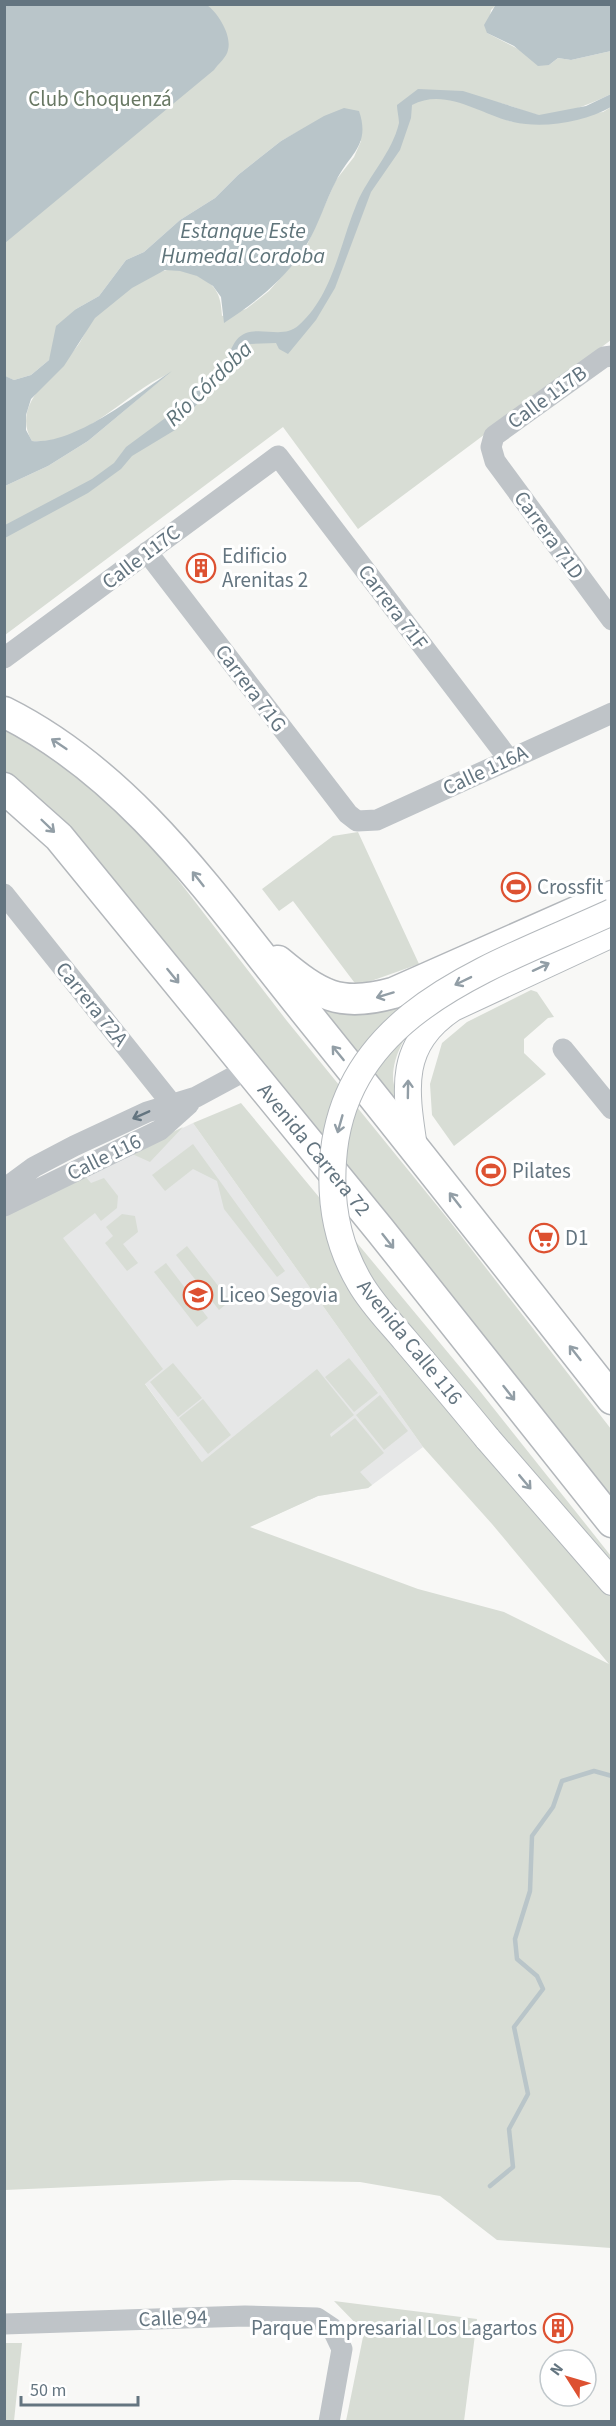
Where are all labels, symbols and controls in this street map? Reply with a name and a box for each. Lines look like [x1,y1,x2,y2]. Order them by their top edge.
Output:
park label: Club Choquenzá [28,84,172,114]
water label: Estanque Este Humedal Cordoba [161,215,325,272]
water label: Río Córdoba [158,334,260,434]
street label: Calle 117B [501,358,593,436]
street label: Carrera 71D [507,485,591,585]
street label: Calle 117C [96,518,186,596]
place label: Edificio Arenitas 2 [222,541,308,595]
building icon: Edificio Arenitas 2 [185,552,217,584]
street label: Carrera 71F [351,558,435,656]
street label: Carrera 71G [208,638,294,738]
street label: Calle 116A [438,737,533,803]
one-way arrow [51,738,67,750]
one-way arrow [41,819,56,834]
one-way arrow [192,871,205,887]
sports icon: Crossfit [500,871,532,903]
place label: Crossfit [537,872,603,902]
street label: Carrera 72A [48,955,136,1053]
one-way arrow [531,960,549,972]
one-way arrow [166,968,179,984]
one-way arrow [455,976,473,988]
one-way arrow [376,990,395,1001]
one-way arrow [331,1045,344,1061]
street label: Avenida Carrera 72 [251,1076,378,1223]
one-way arrow [402,1080,414,1100]
one-way arrow [132,1110,150,1121]
one-way arrow [334,1114,345,1133]
street label: Calle 116 [62,1126,146,1188]
sports icon: Pilates [475,1155,507,1187]
place label: Pilates [512,1156,571,1186]
one-way arrow [449,1192,462,1208]
supermarket icon: D1 [528,1222,560,1254]
place label: D1 [565,1223,588,1253]
one-way arrow [382,1233,395,1249]
street label: Avenida Calle 116 [350,1273,470,1411]
school or university icon: Liceo Segovia [182,1279,214,1311]
place label: Liceo Segovia [219,1280,338,1310]
one-way arrow [569,1345,582,1361]
one-way arrow [503,1385,516,1401]
one-way arrow [519,1474,532,1490]
street label: Calle 94 [138,2302,208,2334]
building icon: Parque Empresarial Los Lagartos [542,2312,574,2344]
place label: Parque Empresarial Los Lagartos [251,2313,537,2343]
north arrow [538,2348,598,2408]
text: N [545,2359,569,2380]
scale bar [21,2369,138,2407]
text: 50 m [30,2378,66,2403]

